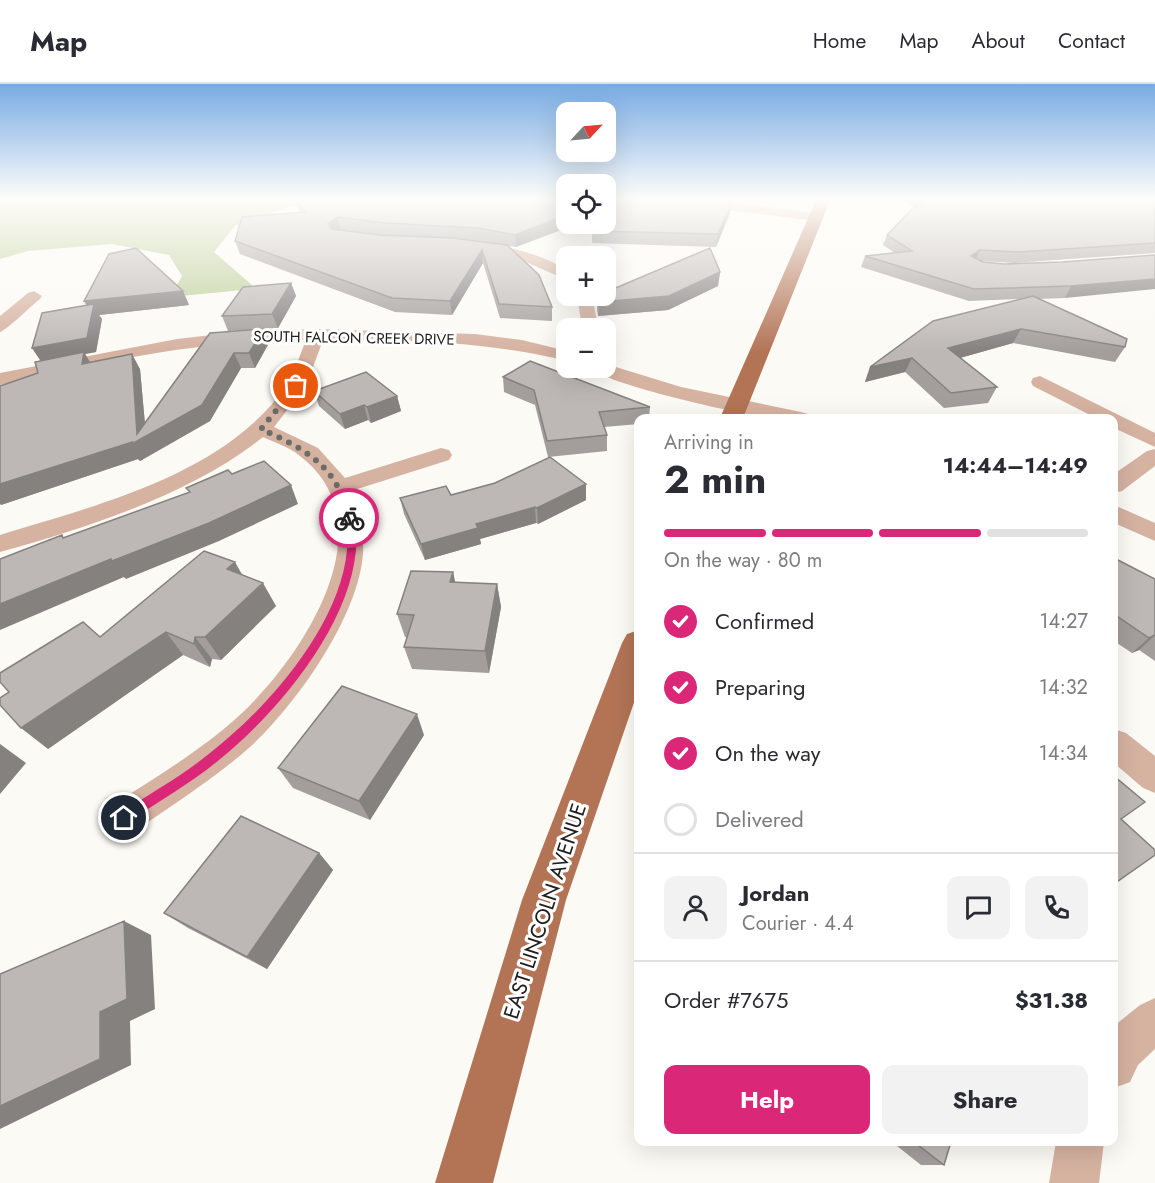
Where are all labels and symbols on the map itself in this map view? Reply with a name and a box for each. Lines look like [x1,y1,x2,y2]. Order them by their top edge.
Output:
north arrow [556,102,616,162]
street label: SOUTH FALCON CREEK DRIVE [253,325,455,351]
pin [270,360,321,411]
courier [319,488,379,548]
pin [98,792,149,843]
street label: EAST LINCOLN AVENUE [496,799,594,1023]

